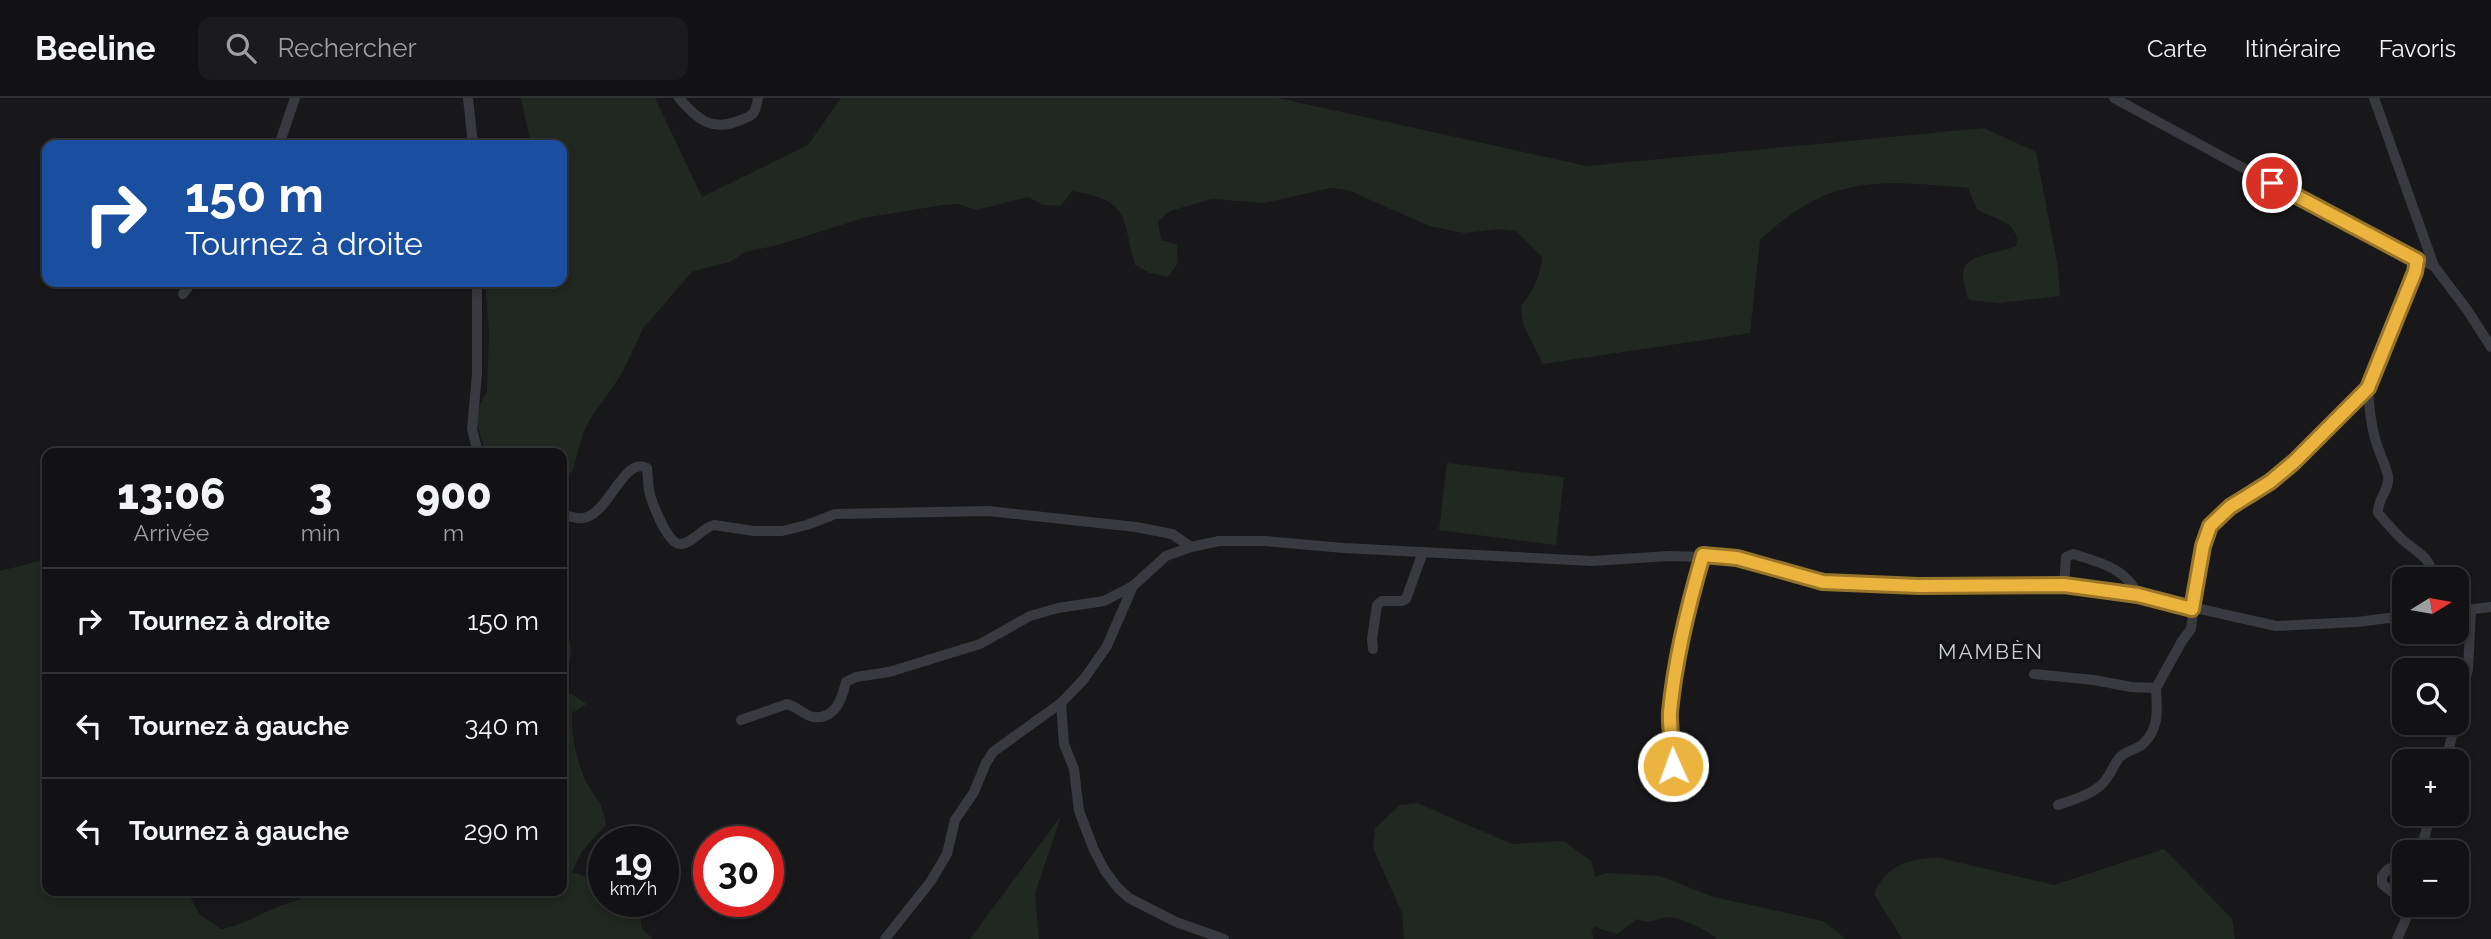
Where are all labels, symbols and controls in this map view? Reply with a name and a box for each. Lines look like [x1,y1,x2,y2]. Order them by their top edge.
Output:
search box [198,17,688,80]
text: Beeline [35,29,156,68]
icon: search [222,29,260,67]
text: Rechercher [278,33,417,63]
text: Carte [2147,34,2207,63]
text: Itinéraire [2245,34,2341,63]
text: Favoris [2379,34,2456,63]
pin [2242,153,2302,213]
icon: arrive [2253,164,2291,202]
text: 150 m [185,166,324,223]
icon: right [70,168,161,259]
text: Tournez à droite [185,225,423,262]
text: 13:06 [117,470,226,519]
text: 3 [309,470,333,519]
text: 900 [415,470,492,519]
text: Arrivée [134,519,209,546]
text: min [301,519,340,546]
text: m [443,519,464,546]
north arrow [2392,567,2469,644]
map controls [2392,567,2469,917]
icon: right [70,602,108,640]
text: Tournez à droite [129,606,330,636]
text: 150 m [467,606,539,636]
district label: MAMBÈN [1938,639,2044,664]
button: search [2392,658,2469,735]
icon: left [70,707,108,745]
text: Tournez à gauche [129,711,349,741]
text: 340 m [464,711,539,741]
position arrow [1636,729,1710,803]
button: + [2392,749,2469,826]
icon: left [70,812,108,850]
text: Tournez à gauche [129,816,349,846]
text: 290 m [464,816,539,846]
speed limit sign: 30 [693,826,784,917]
button: − [2392,840,2469,917]
text: 19 [615,842,652,883]
text: km/h [610,878,657,899]

